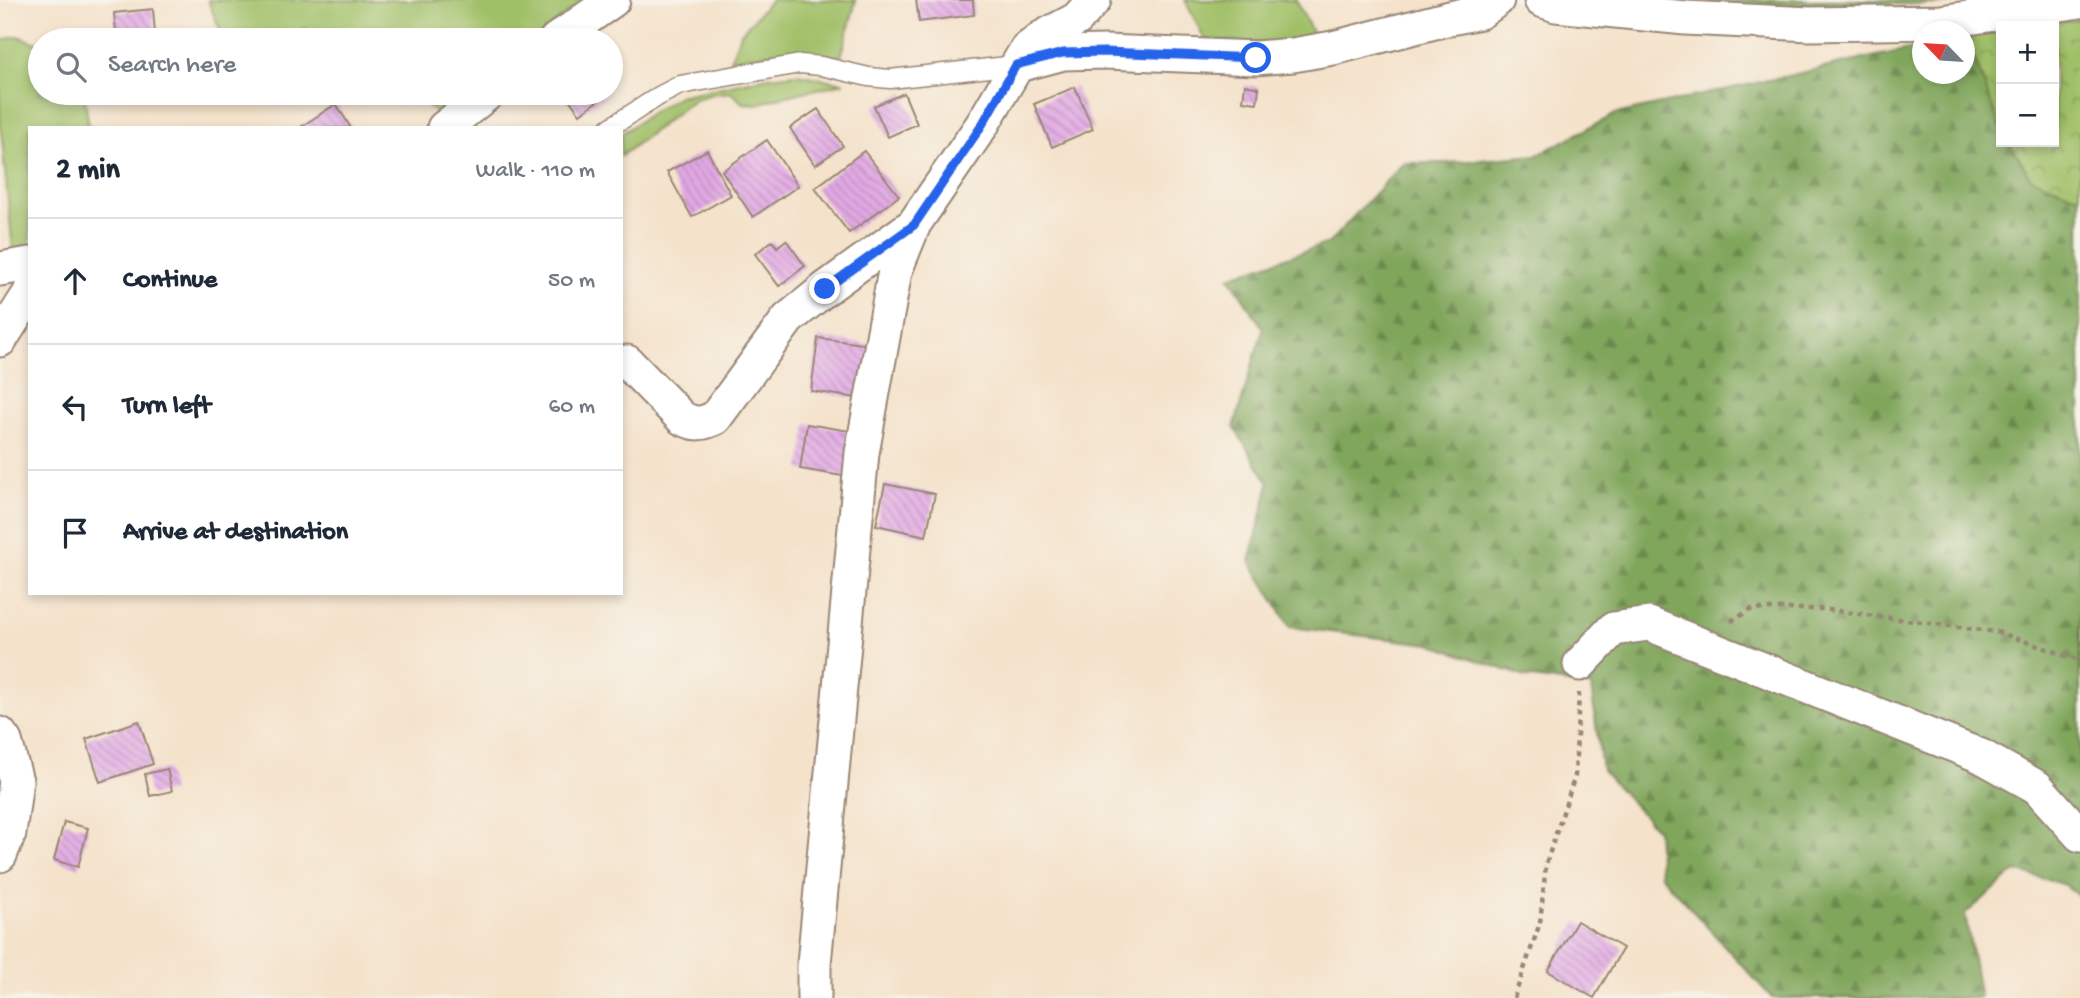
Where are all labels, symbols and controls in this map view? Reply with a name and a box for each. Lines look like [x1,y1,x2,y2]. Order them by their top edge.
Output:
north arrow [1912,21,1975,84]
map controls [1996,21,2059,147]
button: + [1996,21,2059,84]
search box [28,28,623,105]
route start [1240,42,1271,73]
icon: search [52,48,90,86]
text: Search here [108,51,236,82]
button: − [1996,84,2059,147]
text: 2 min [56,154,120,189]
text: Walk · 110 m [476,158,595,185]
icon: ahead [56,262,94,300]
text: Continue [123,266,217,297]
text: 50 m [548,268,595,295]
route end [809,273,840,304]
icon: left [56,388,94,426]
text: Turn left [123,392,211,423]
text: 60 m [549,394,595,421]
icon: arrive [56,514,94,552]
text: Arrive at destination [123,518,348,549]

